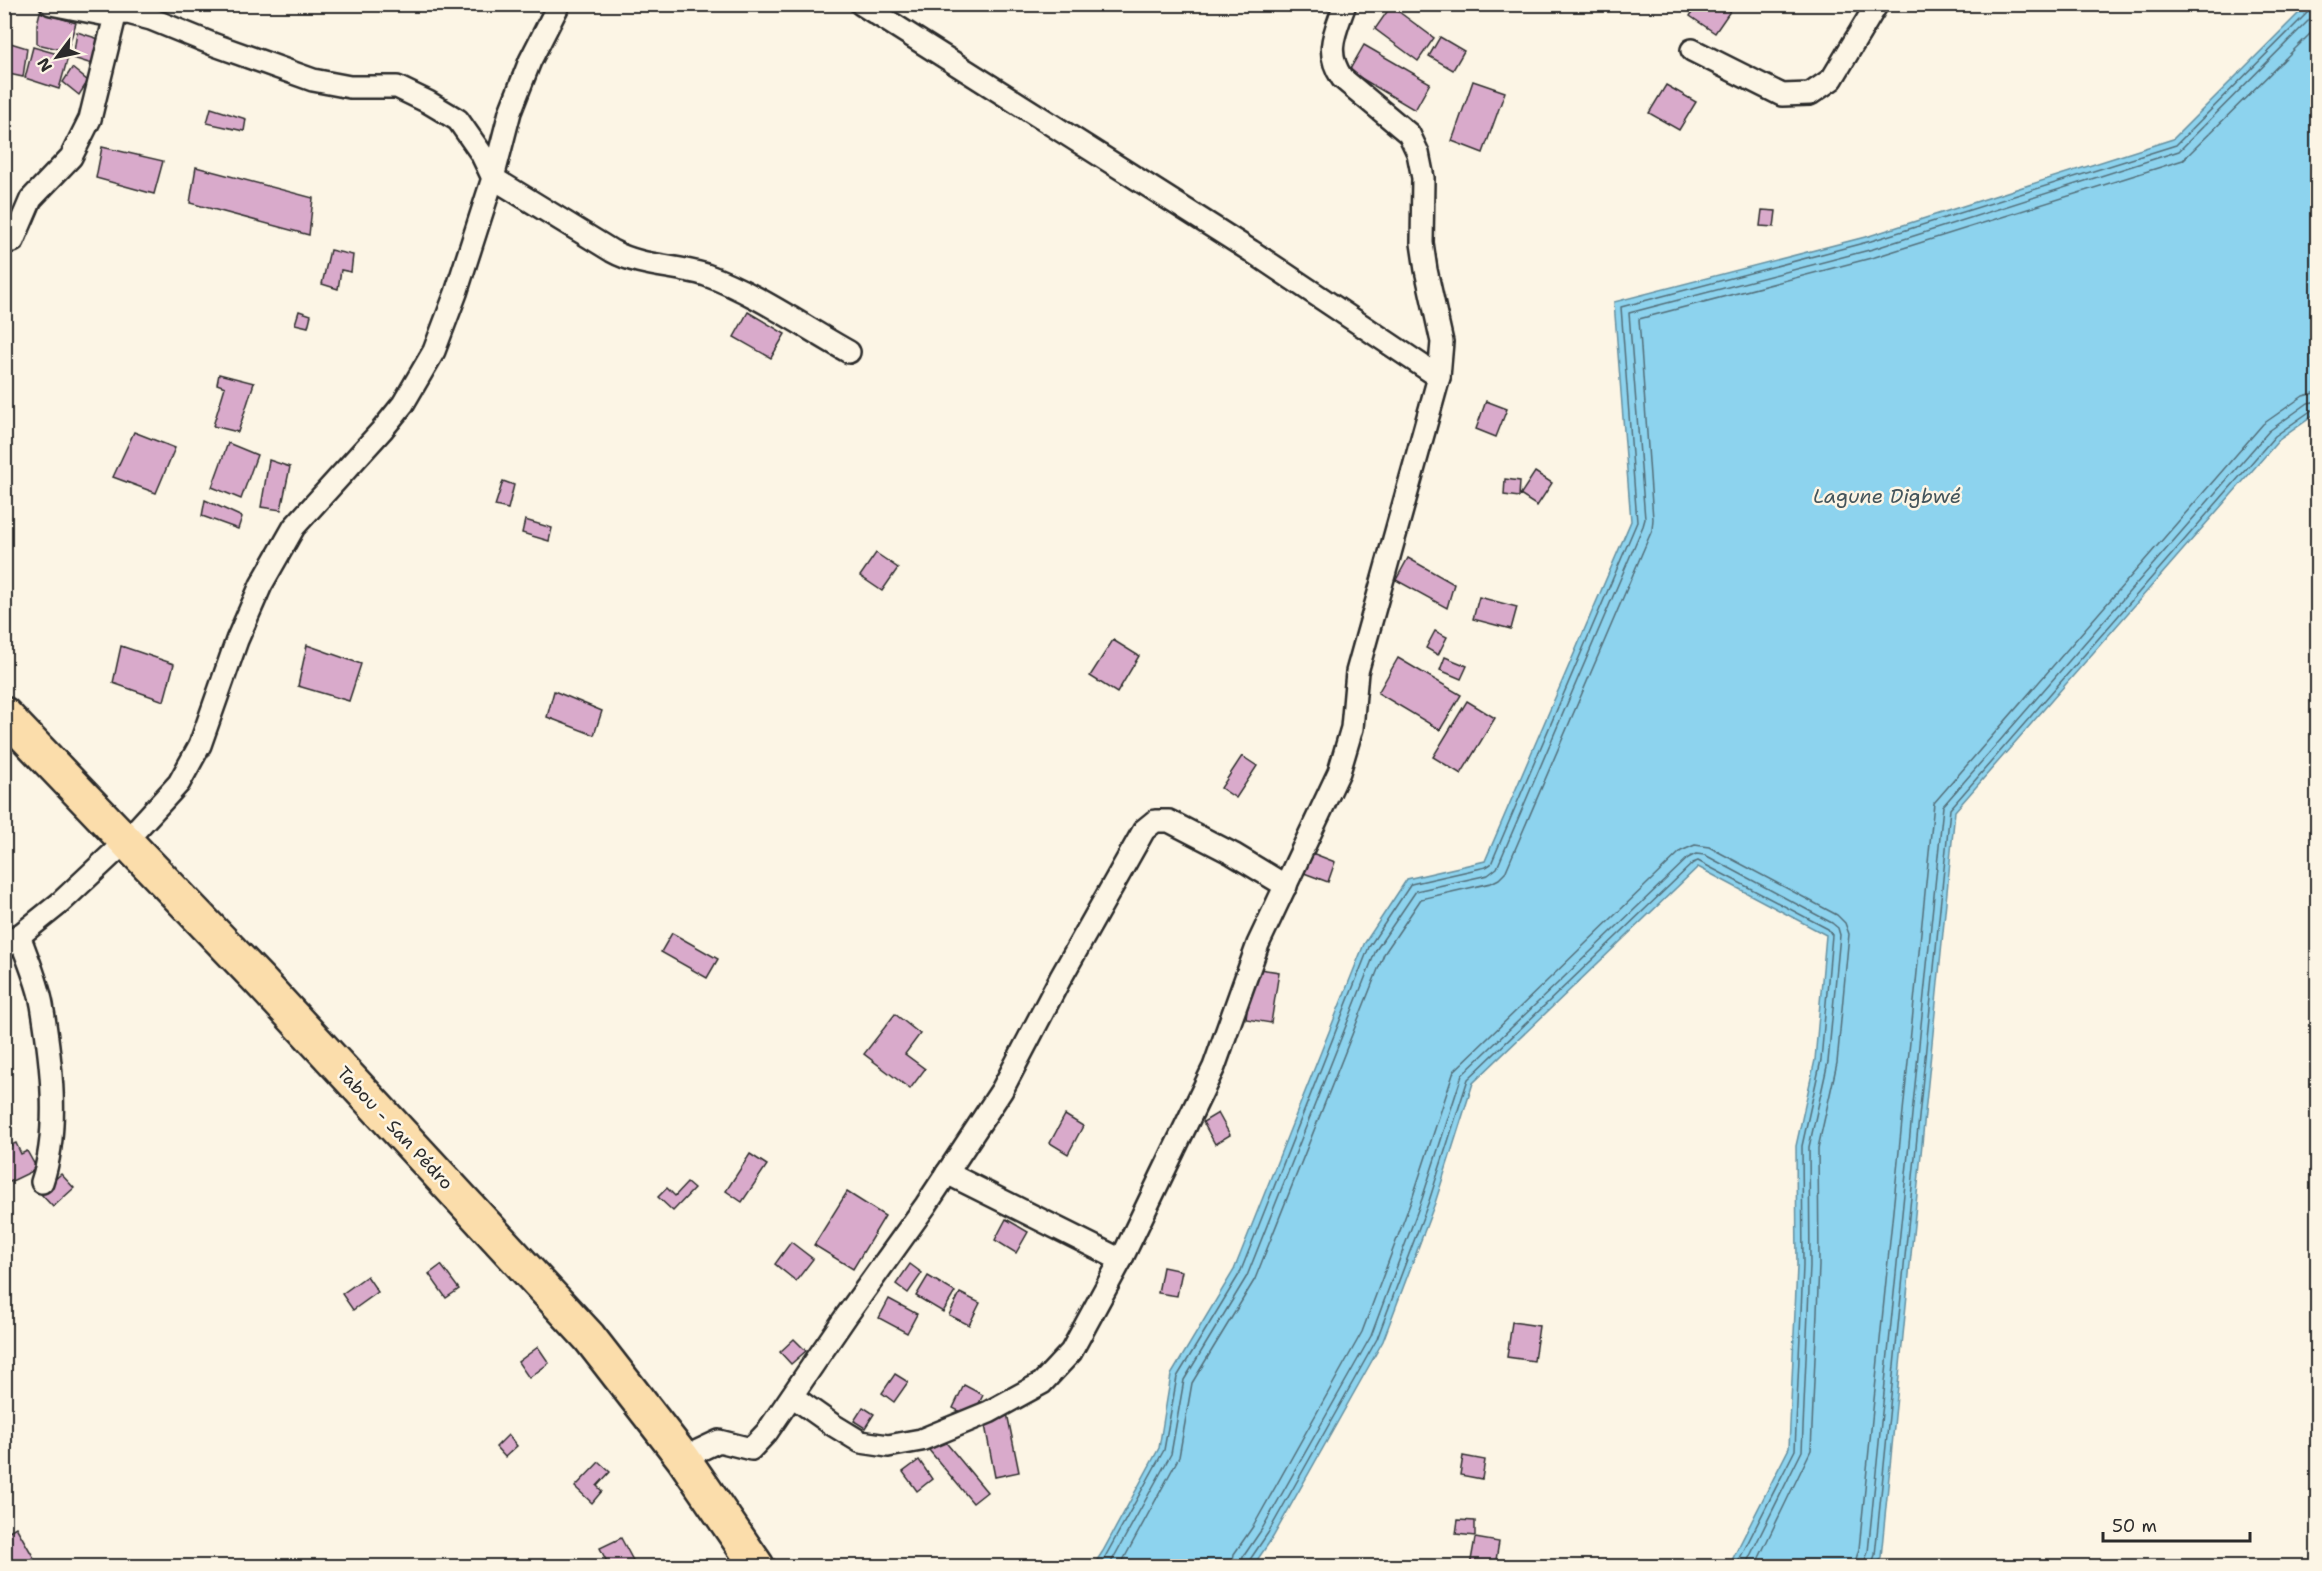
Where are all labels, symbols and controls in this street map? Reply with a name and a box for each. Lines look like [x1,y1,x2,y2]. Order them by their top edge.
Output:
north arrow [27,27,87,87]
text: N [32,54,57,76]
water label: Lagune Digbwé [1813,483,1961,509]
street label: Tabou - San Pédro [332,1061,458,1195]
scale bar [2103,1505,2250,1543]
text: 50 m [2112,1514,2157,1538]

